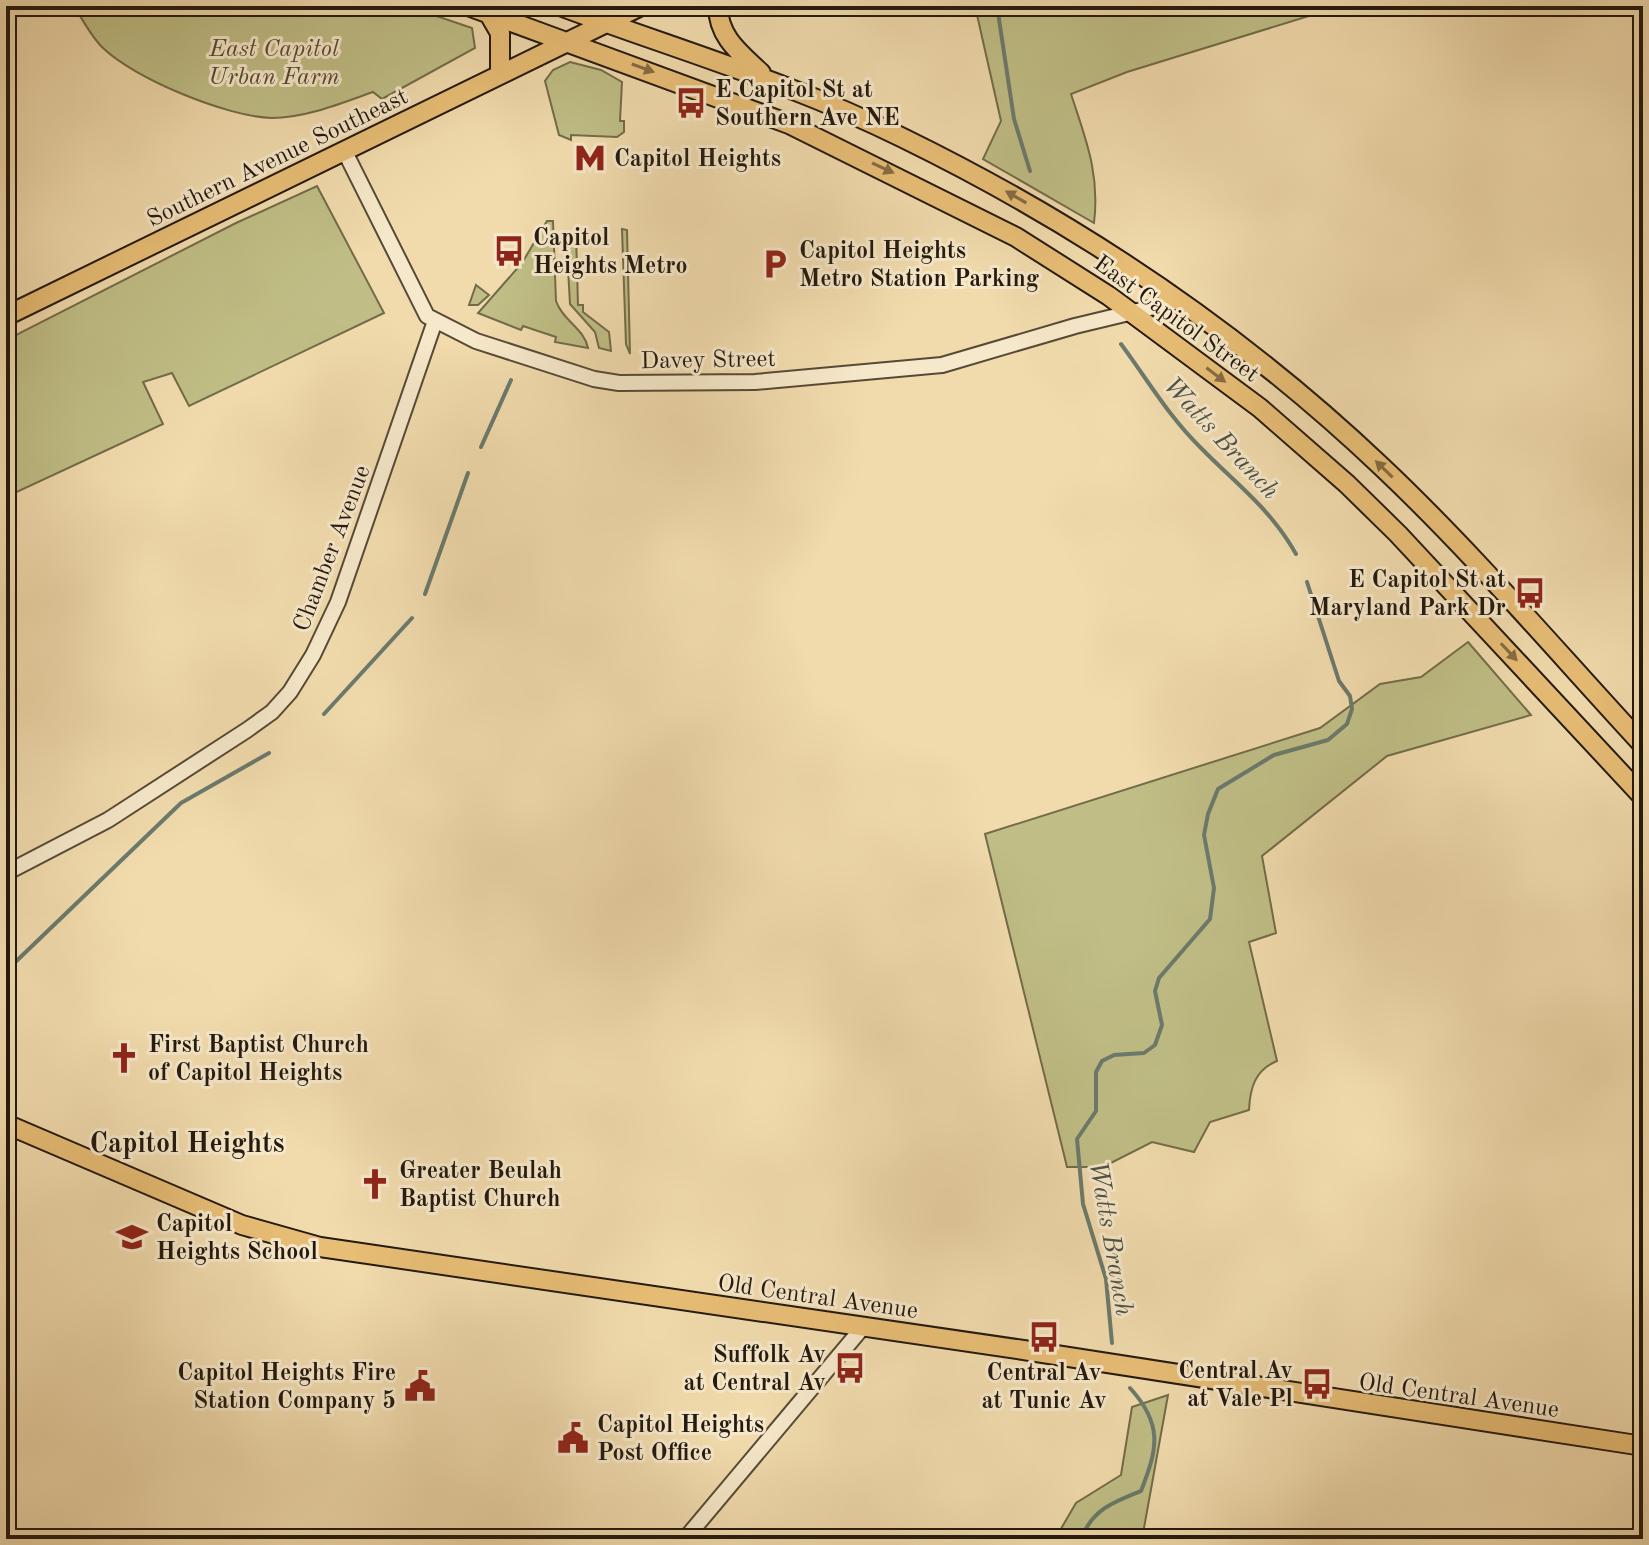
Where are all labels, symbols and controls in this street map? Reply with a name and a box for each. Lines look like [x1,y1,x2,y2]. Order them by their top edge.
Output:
park label: East Capitol Urban Farm [208,38,340,90]
one-way arrow [631,62,655,75]
place label: E Capitol St at Southern Ave NE [715,79,900,131]
street label: Southern Avenue Southeast [143,85,412,233]
bus stop icon: E Capitol St at Southern Ave NE [674,86,708,120]
metro station icon: Capitol Heights [573,141,607,175]
place label: Capitol Heights [614,148,781,172]
one-way arrow [871,161,894,175]
one-way arrow [1004,190,1027,204]
place label: Capitol Heights Metro [533,227,688,279]
bus stop icon: Capitol Heights Metro [492,234,526,268]
place label: Capitol Heights Metro Station Parking [799,240,1040,292]
parking icon: Capitol Heights Metro Station Parking [758,247,792,281]
street label: East Capitol Street [1089,252,1263,387]
street label: Davey Street [640,348,776,374]
one-way arrow [1205,367,1227,383]
water label: Watts Branch [1157,372,1284,505]
one-way arrow [1375,460,1394,478]
street label: Chamber Avenue [290,462,376,635]
place label: E Capitol St at Maryland Park Dr [1309,569,1506,621]
bus stop icon: E Capitol St at Maryland Park Dr [1513,576,1547,610]
one-way arrow [1500,642,1518,661]
place label: First Baptist Church of Capitol Heights [148,1034,369,1086]
church icon: First Baptist Church of Capitol Heights [107,1041,141,1075]
district label: Capitol Heights [90,1131,285,1159]
water label: Watts Branch [1084,1159,1136,1318]
place label: Greater Beulah Baptist Church [399,1160,562,1212]
church icon: Greater Beulah Baptist Church [358,1167,392,1201]
place label: Capitol Heights School [156,1213,318,1265]
school or university icon: Capitol Heights School [115,1220,149,1254]
street label: Old Central Avenue [716,1272,919,1324]
bus stop icon: Central Av at Tunic Av [1027,1320,1061,1354]
place label: Suffolk Av at Central Av [684,1344,826,1396]
bus stop icon: Suffolk Av at Central Av [833,1351,867,1385]
place label: Central Av at Vale Pl [1178,1360,1293,1412]
place label: Capitol Heights Fire Station Company 5 [177,1362,396,1414]
place label: Central Av at Tunic Av [981,1362,1107,1414]
bus stop icon: Central Av at Vale Pl [1300,1367,1334,1401]
public building icon: Capitol Heights Fire Station Company 5 [403,1369,437,1403]
street label: Old Central Avenue [1357,1371,1560,1423]
place label: Capitol Heights Post Office [597,1414,764,1466]
public building icon: Capitol Heights Post Office [556,1421,590,1455]

